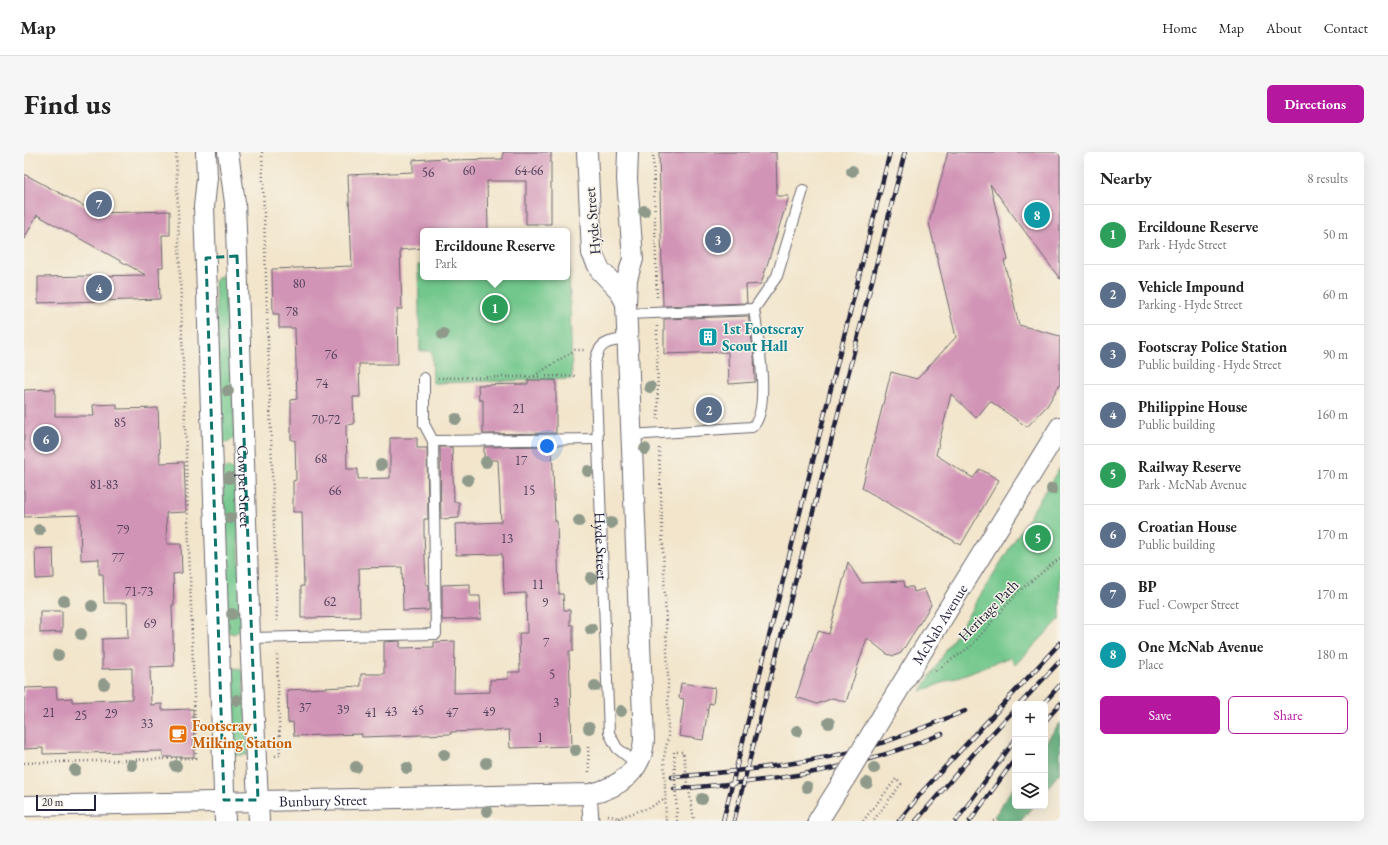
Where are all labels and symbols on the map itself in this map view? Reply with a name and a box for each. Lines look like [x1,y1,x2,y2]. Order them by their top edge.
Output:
house number: 60 [463,162,475,179]
house number: 64-66 [515,162,543,179]
house number: 56 [422,164,434,181]
street label: Hyde Street [580,186,604,256]
pin: 7 [86,189,112,219]
pin: 8 [1024,200,1050,230]
pin: 3 [705,225,731,255]
pin: 4 [86,273,112,303]
house number: 80 [293,275,305,292]
pin: 1 [482,293,508,323]
house number: 78 [286,303,298,320]
place label: 1st Footscray Scout Hall [722,319,805,355]
building icon: 1st Footscray Scout Hall [697,326,719,348]
house number: 76 [325,346,337,363]
house number: 74 [316,375,329,392]
pin: 2 [696,395,722,425]
house number: 21 [513,400,525,417]
house number: 70-72 [312,411,341,428]
house number: 85 [114,414,126,431]
pin: 6 [33,424,59,454]
your location [537,436,557,456]
street label: Cowper Street [234,445,256,528]
house number: 68 [315,450,327,467]
house number: 17 [515,452,528,469]
house number: 81-83 [90,476,118,493]
house number: 66 [329,482,341,499]
house number: 15 [523,482,535,499]
street label: Hyde Street [591,512,613,581]
house number: 79 [117,521,130,538]
pin: 5 [1025,523,1051,553]
house number: 13 [501,530,513,547]
house number: 77 [112,549,125,566]
street label: Heritage Path [954,575,1022,645]
house number: 11 [532,576,544,593]
street label: McNab Avenue [907,580,971,668]
house number: 71-73 [125,583,153,600]
house number: 62 [324,593,337,610]
house number: 9 [542,594,549,611]
house number: 69 [144,615,157,632]
house number: 7 [543,634,550,651]
house number: 5 [549,666,555,683]
house number: 3 [553,694,559,711]
house number: 37 [299,699,312,716]
house number: 39 [337,701,350,718]
house number: 45 [412,702,424,719]
house number: 43 [385,703,397,720]
house number: 49 [483,703,496,720]
house number: 21 [43,704,55,721]
house number: 41 [365,704,377,721]
house number: 47 [446,704,459,721]
house number: 29 [105,705,118,722]
house number: 25 [75,707,87,724]
house number: 33 [141,715,153,732]
place label: Footscray Milking Station [192,716,293,752]
cafe icon: Footscray Milking Station [167,723,189,745]
house number: 1 [537,729,543,746]
street label: Bunbury Street [279,789,367,810]
scale bar [36,793,96,812]

